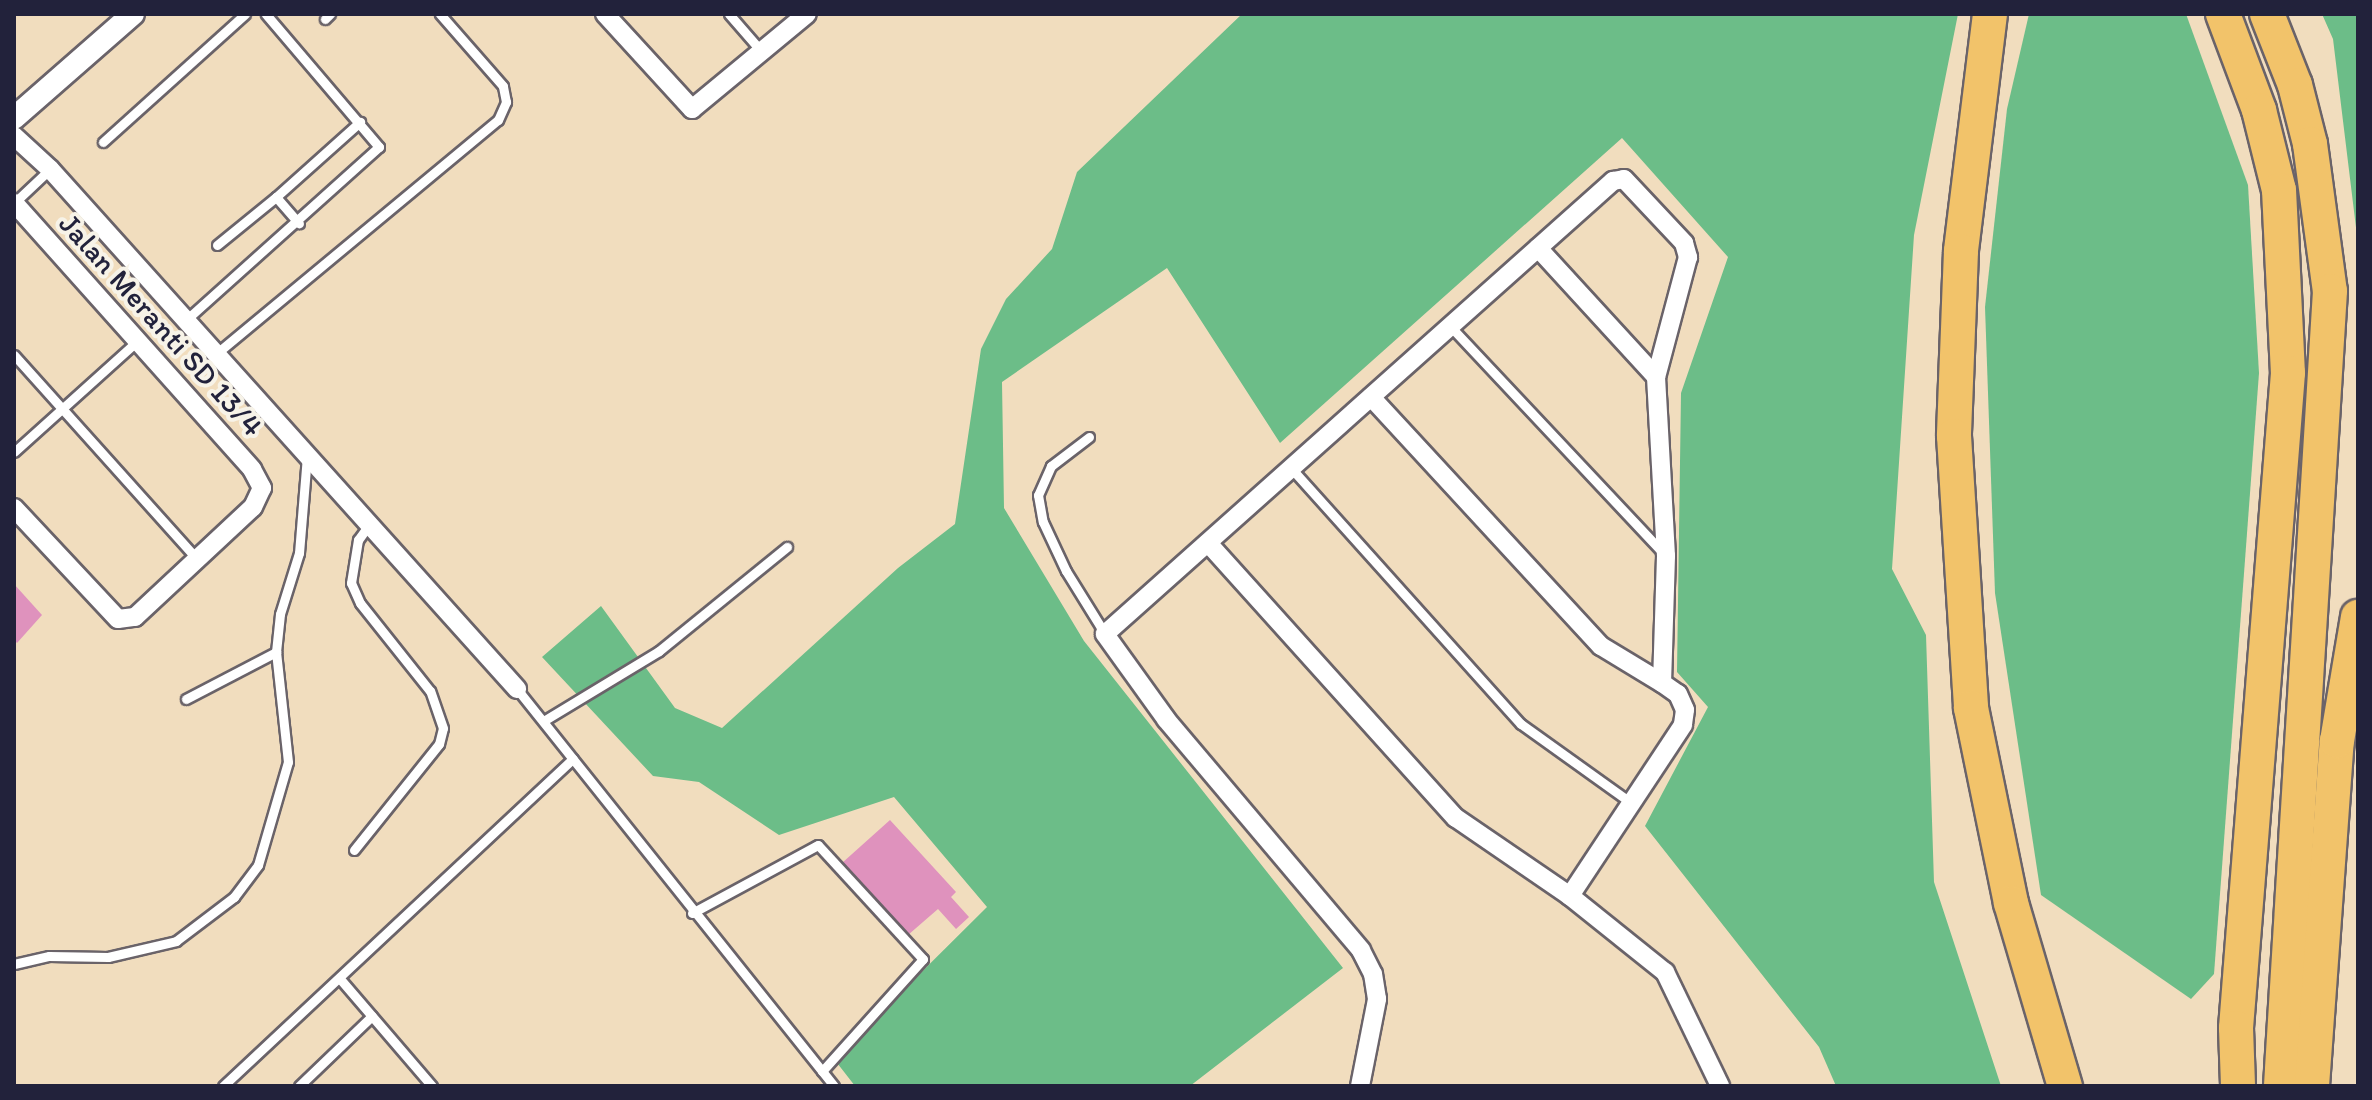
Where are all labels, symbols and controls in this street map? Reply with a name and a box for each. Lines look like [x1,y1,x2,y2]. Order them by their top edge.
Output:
street label: Jalan Meranti SD 13/4 [52,207,270,443]

